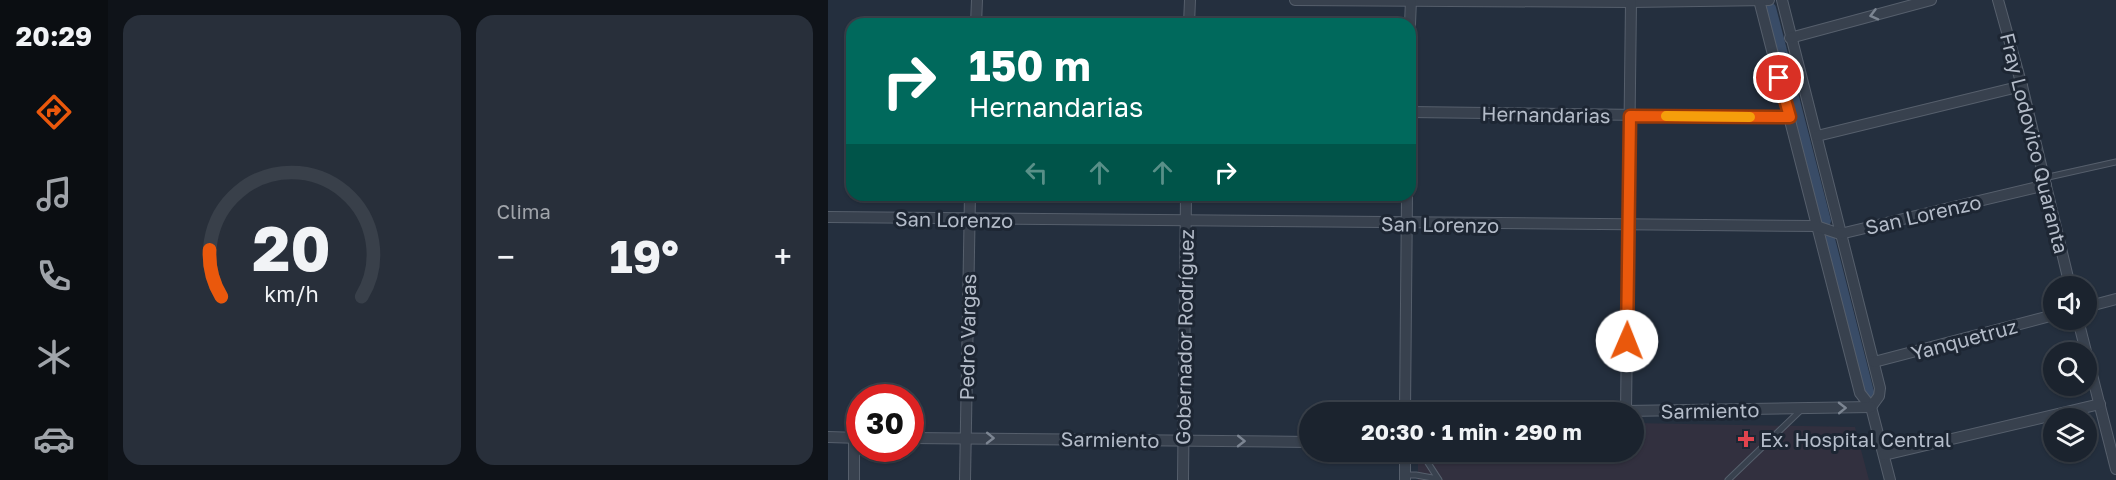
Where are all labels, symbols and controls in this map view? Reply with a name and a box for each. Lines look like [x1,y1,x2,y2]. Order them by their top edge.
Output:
one-way arrow [1869,8,1880,20]
text: 20:29 [16,20,92,52]
street label: Fray Lodovico Quaranta [1996,30,2074,256]
text: 150 m [969,40,1091,90]
icon: right [870,42,948,120]
pin [1753,52,1804,103]
icon: arrive [1762,61,1795,94]
icon: directions [33,91,75,133]
text: Hernandarias [969,91,1143,123]
street label: Hernandarias [1481,101,1611,127]
icon: left [1020,156,1053,189]
icon: ahead [1083,156,1116,189]
icon: ahead [1146,156,1179,189]
icon: right [1209,156,1242,189]
icon: music [33,173,75,215]
street label: San Lorenzo [1863,189,1983,239]
text: Clima [497,199,551,223]
street label: San Lorenzo [895,206,1013,232]
text: 20 [252,210,331,285]
street label: San Lorenzo [1381,211,1499,237]
text: 19° [610,229,679,283]
street label: Gobernador Rodríguez [1170,229,1198,445]
text: − [497,237,515,276]
text: + [774,237,792,276]
icon: phone [33,255,75,297]
street label: Pedro Vargas [954,273,980,401]
map controls [2043,276,2097,462]
button: sound [2043,276,2097,330]
text: km/h [264,281,319,307]
position arrow [1595,309,1659,373]
street label: Yanquetruz [1908,313,2020,365]
icon: climate [33,336,75,378]
button: search [2043,342,2097,396]
speed limit sign: 30 [846,384,924,462]
street label: Sarmiento [1660,397,1760,423]
one-way arrow [1837,402,1846,414]
button: layers [2043,408,2097,462]
icon: car [33,418,75,460]
text: 20:30 · 1 min · 290 m [1361,418,1582,445]
street label: Sarmiento [1060,426,1160,452]
place label: Ex. Hospital Central [1760,427,1951,451]
marker: Ex. Hospital Central [1737,430,1755,448]
one-way arrow [985,432,994,444]
one-way arrow [1237,435,1246,447]

